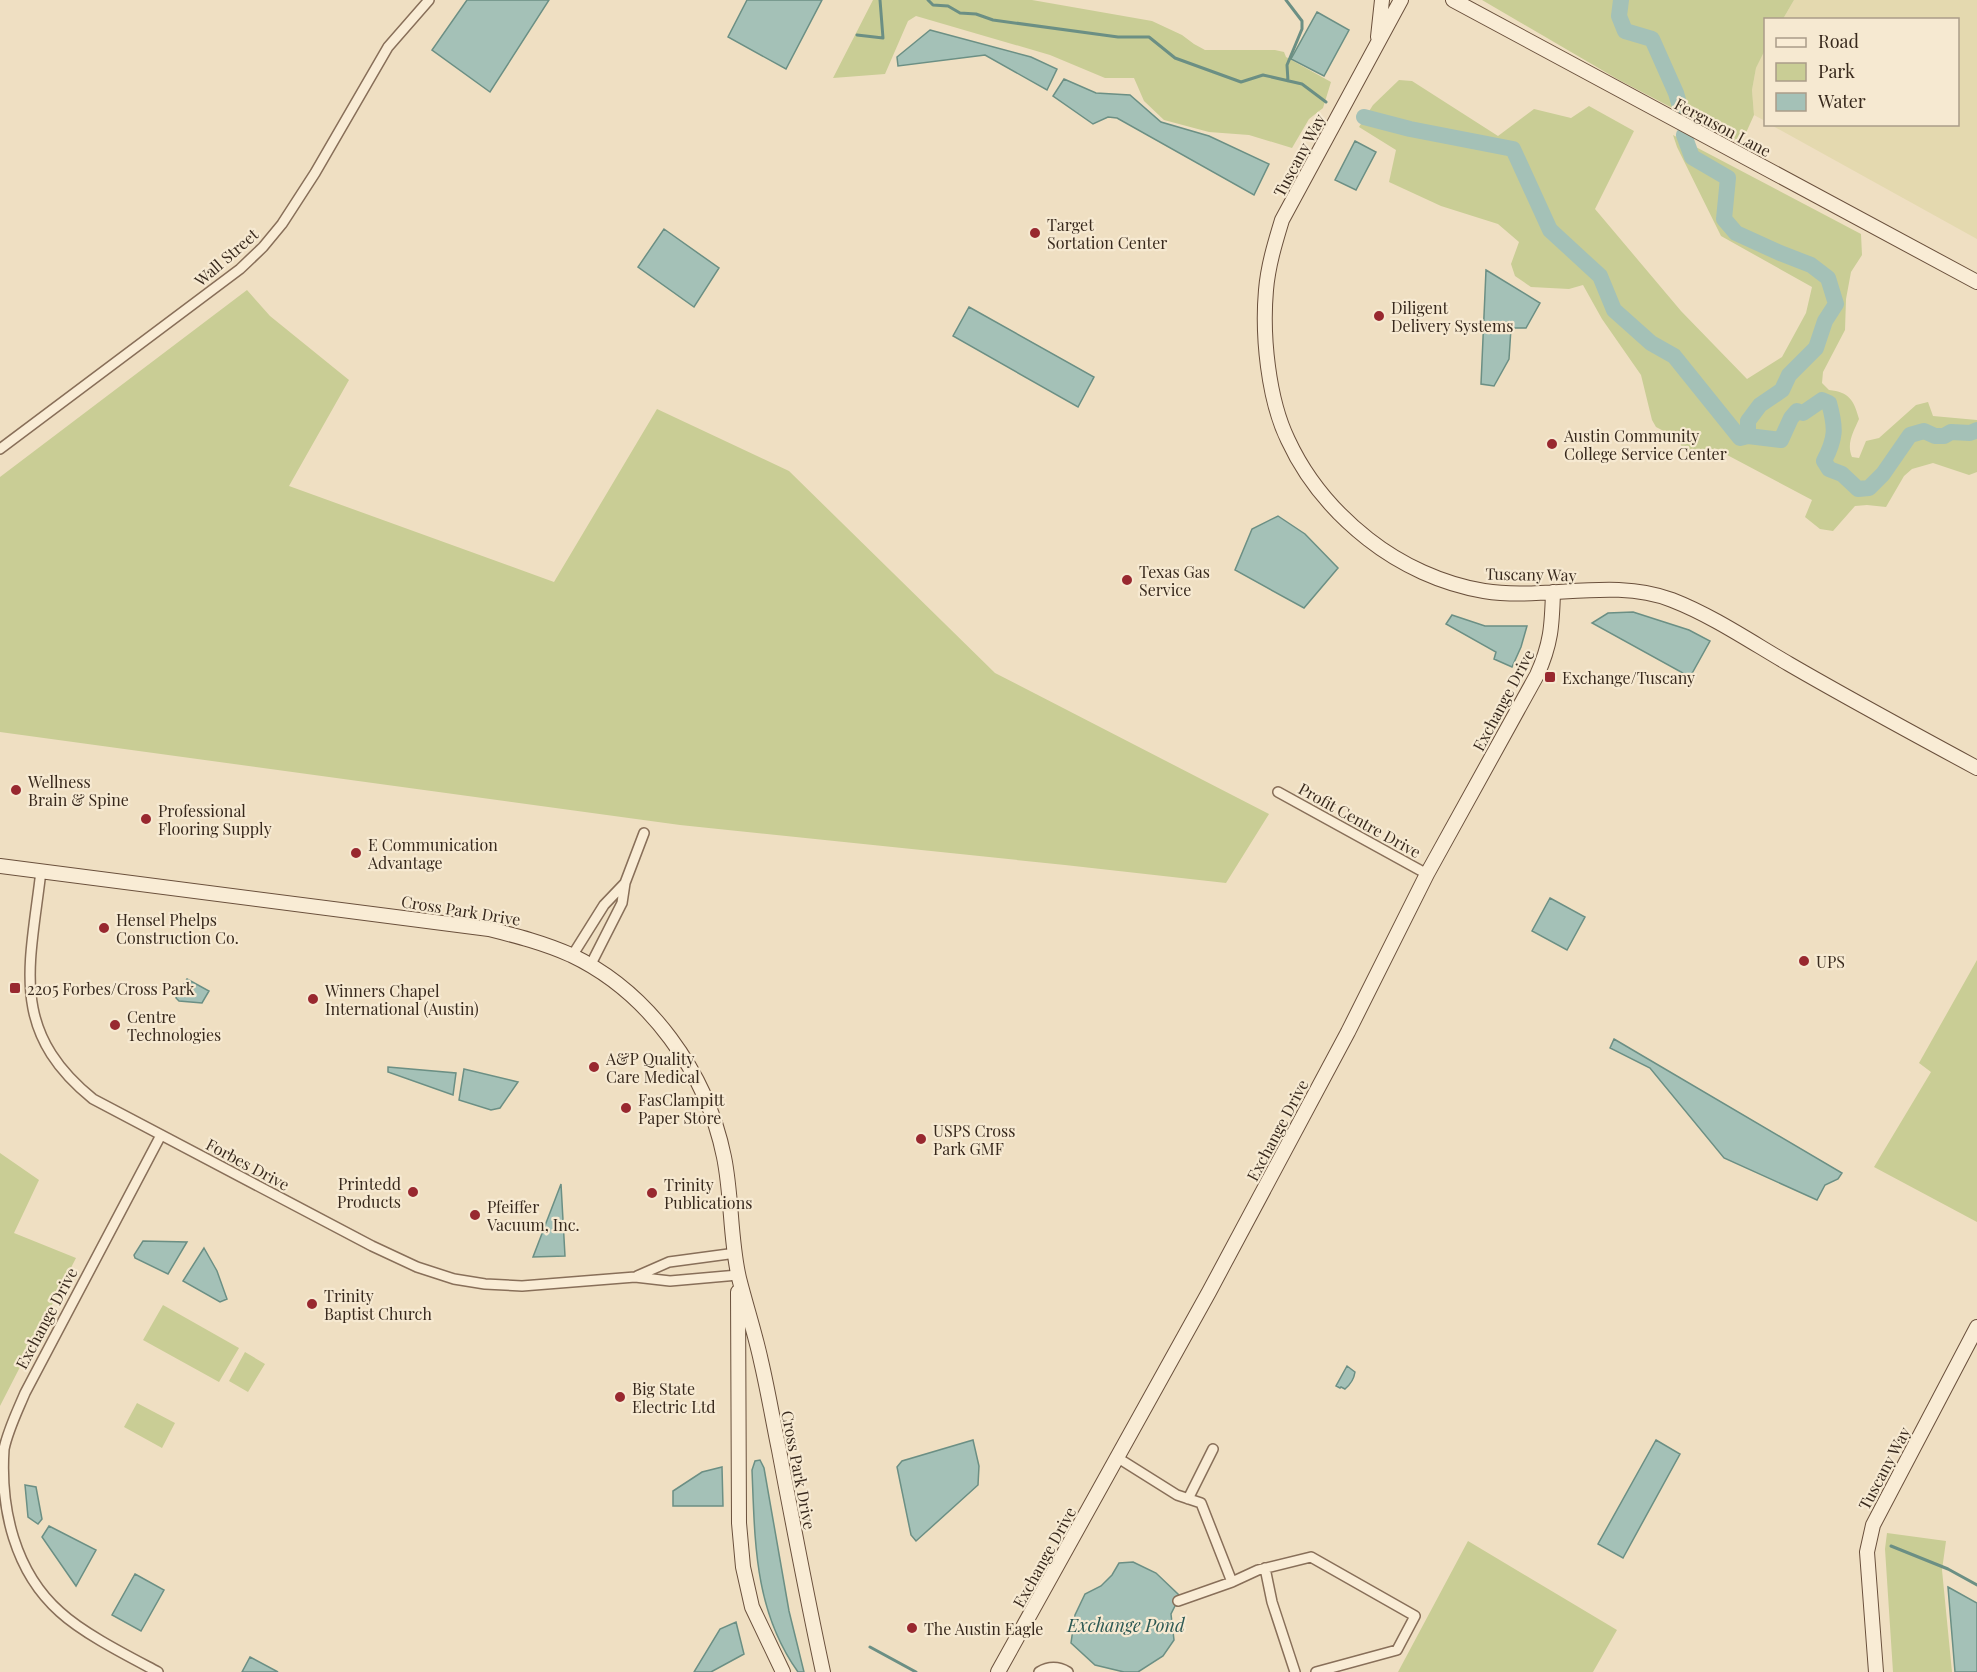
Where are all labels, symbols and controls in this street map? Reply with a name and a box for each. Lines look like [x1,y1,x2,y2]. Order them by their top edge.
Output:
legend [1764,18,1959,126]
text: Road [1818,29,1859,53]
text: Park [1818,59,1855,83]
text: Water [1817,89,1866,113]
street label: Ferguson Lane [1671,93,1775,161]
street label: Tuscany Way [1268,110,1330,200]
place label: Target Sortation Center [1047,214,1167,253]
street label: Wall Street [189,223,262,291]
marker: Target Sortation Center [1028,226,1042,240]
place label: Diligent Delivery Systems [1391,297,1513,336]
marker: Diligent Delivery Systems [1372,309,1386,323]
place label: Austin Community College Service Center [1563,425,1727,464]
marker: Austin Community College Service Center [1545,437,1559,451]
place label: Texas Gas Service [1139,561,1210,600]
street label: Tuscany Way [1485,563,1577,585]
marker: Texas Gas Service [1120,573,1134,587]
street label: Exchange Drive [1467,646,1539,754]
place label: Exchange/Tuscany [1562,667,1695,688]
marker: Exchange/Tuscany [1543,670,1557,684]
place label: Wellness Brain & Spine [27,771,129,810]
street label: Profit Centre Drive [1295,778,1425,862]
marker: Wellness Brain & Spine [9,783,23,797]
place label: Professional Flooring Supply [158,800,272,839]
marker: Professional Flooring Supply [139,812,153,826]
place label: E Communication Advantage [367,834,498,873]
marker: E Communication Advantage [349,846,363,860]
street label: Cross Park Drive [400,890,522,930]
place label: Hensel Phelps Construction Co. [116,909,239,948]
marker: Hensel Phelps Construction Co. [97,921,111,935]
place label: UPS [1816,951,1845,972]
marker: UPS [1797,954,1811,968]
place label: 2205 Forbes/Cross Park [27,978,195,999]
place label: Winners Chapel International (Austin) [324,980,479,1019]
marker: 2205 Forbes/Cross Park [8,981,22,995]
marker: Winners Chapel International (Austin) [306,992,320,1006]
place label: Centre Technologies [127,1006,221,1045]
marker: Centre Technologies [108,1018,122,1032]
place label: A&P Quality Care Medical [605,1048,700,1087]
marker: A&P Quality Care Medical [587,1060,601,1074]
street label: Exchange Drive [1241,1076,1313,1184]
place label: FasClampitt Paper Store [638,1089,725,1128]
marker: FasClampitt Paper Store [619,1101,633,1115]
place label: USPS Cross Park GMF [933,1120,1015,1159]
marker: USPS Cross Park GMF [914,1132,928,1146]
street label: Forbes Drive [203,1133,293,1195]
place label: Printedd Products [337,1173,401,1212]
place label: Trinity Publications [664,1174,752,1213]
marker: Printedd Products [406,1185,420,1199]
marker: Trinity Publications [645,1186,659,1200]
place label: Pfeiffer Vacuum, Inc. [486,1196,580,1235]
marker: Pfeiffer Vacuum, Inc. [468,1208,482,1222]
street label: Exchange Drive [10,1264,82,1372]
place label: Trinity Baptist Church [324,1285,432,1324]
marker: Trinity Baptist Church [305,1297,319,1311]
place label: Big State Electric Ltd [632,1378,716,1417]
marker: Big State Electric Ltd [613,1390,627,1404]
street label: Cross Park Drive [777,1409,821,1531]
street label: Tuscany Way [1853,1423,1915,1513]
street label: Exchange Drive [1008,1503,1080,1611]
water label: Exchange Pond [1066,1613,1186,1637]
place label: The Austin Eagle [924,1618,1043,1639]
marker: The Austin Eagle [905,1621,919,1635]

